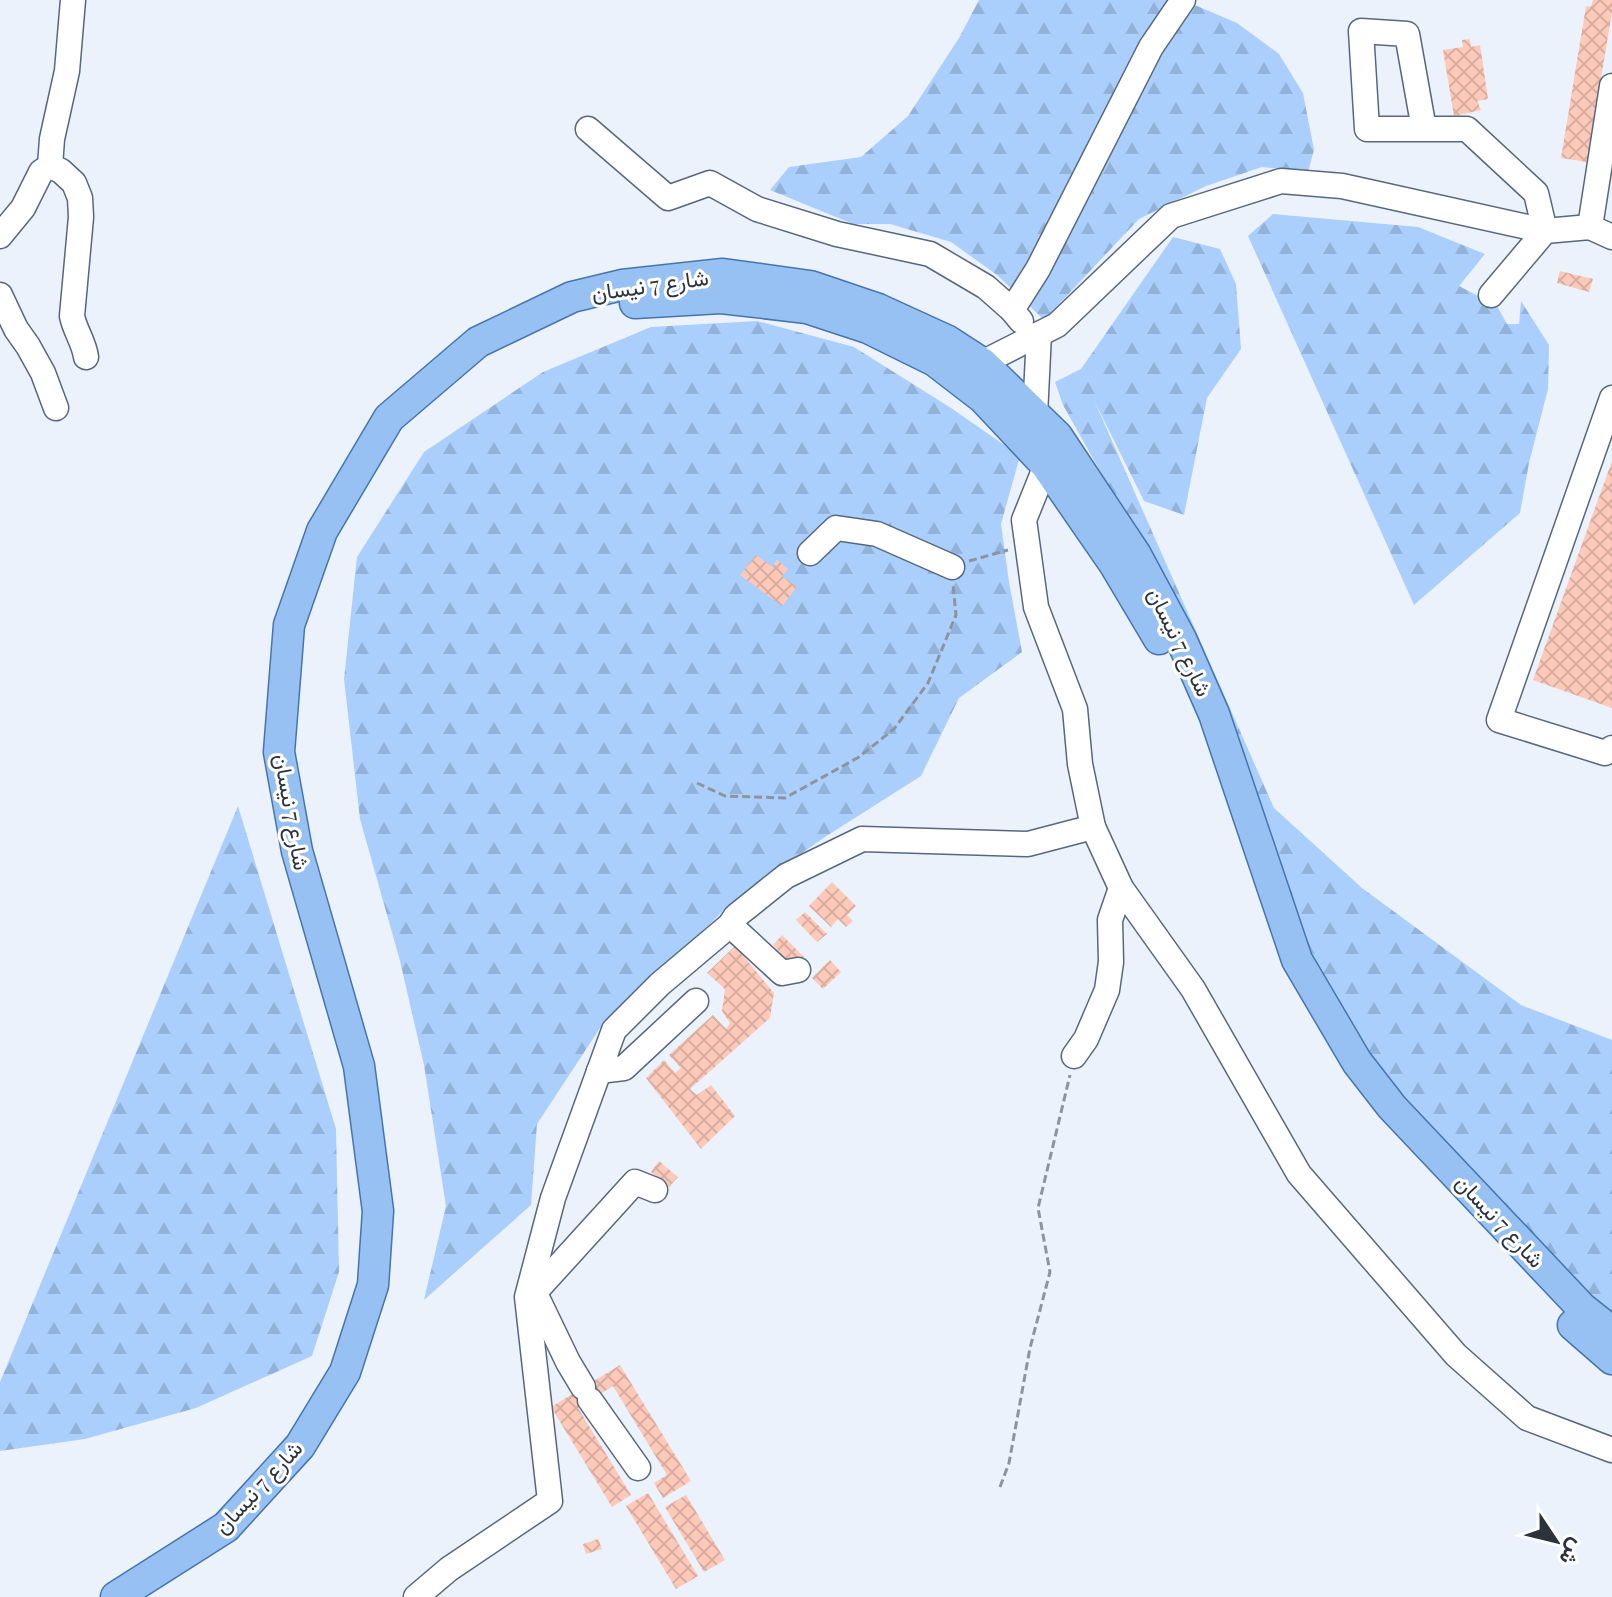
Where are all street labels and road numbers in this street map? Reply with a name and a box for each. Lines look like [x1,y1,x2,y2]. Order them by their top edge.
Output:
street label: شارع 7 نيسان [590,261,710,308]
street label: شارع 7 نيسان [1141,582,1220,701]
street label: شارع 7 نيسان [267,751,318,873]
street label: شارع 7 نيسان [1449,1167,1552,1274]
street label: شارع 7 نيسان [206,1433,309,1540]

